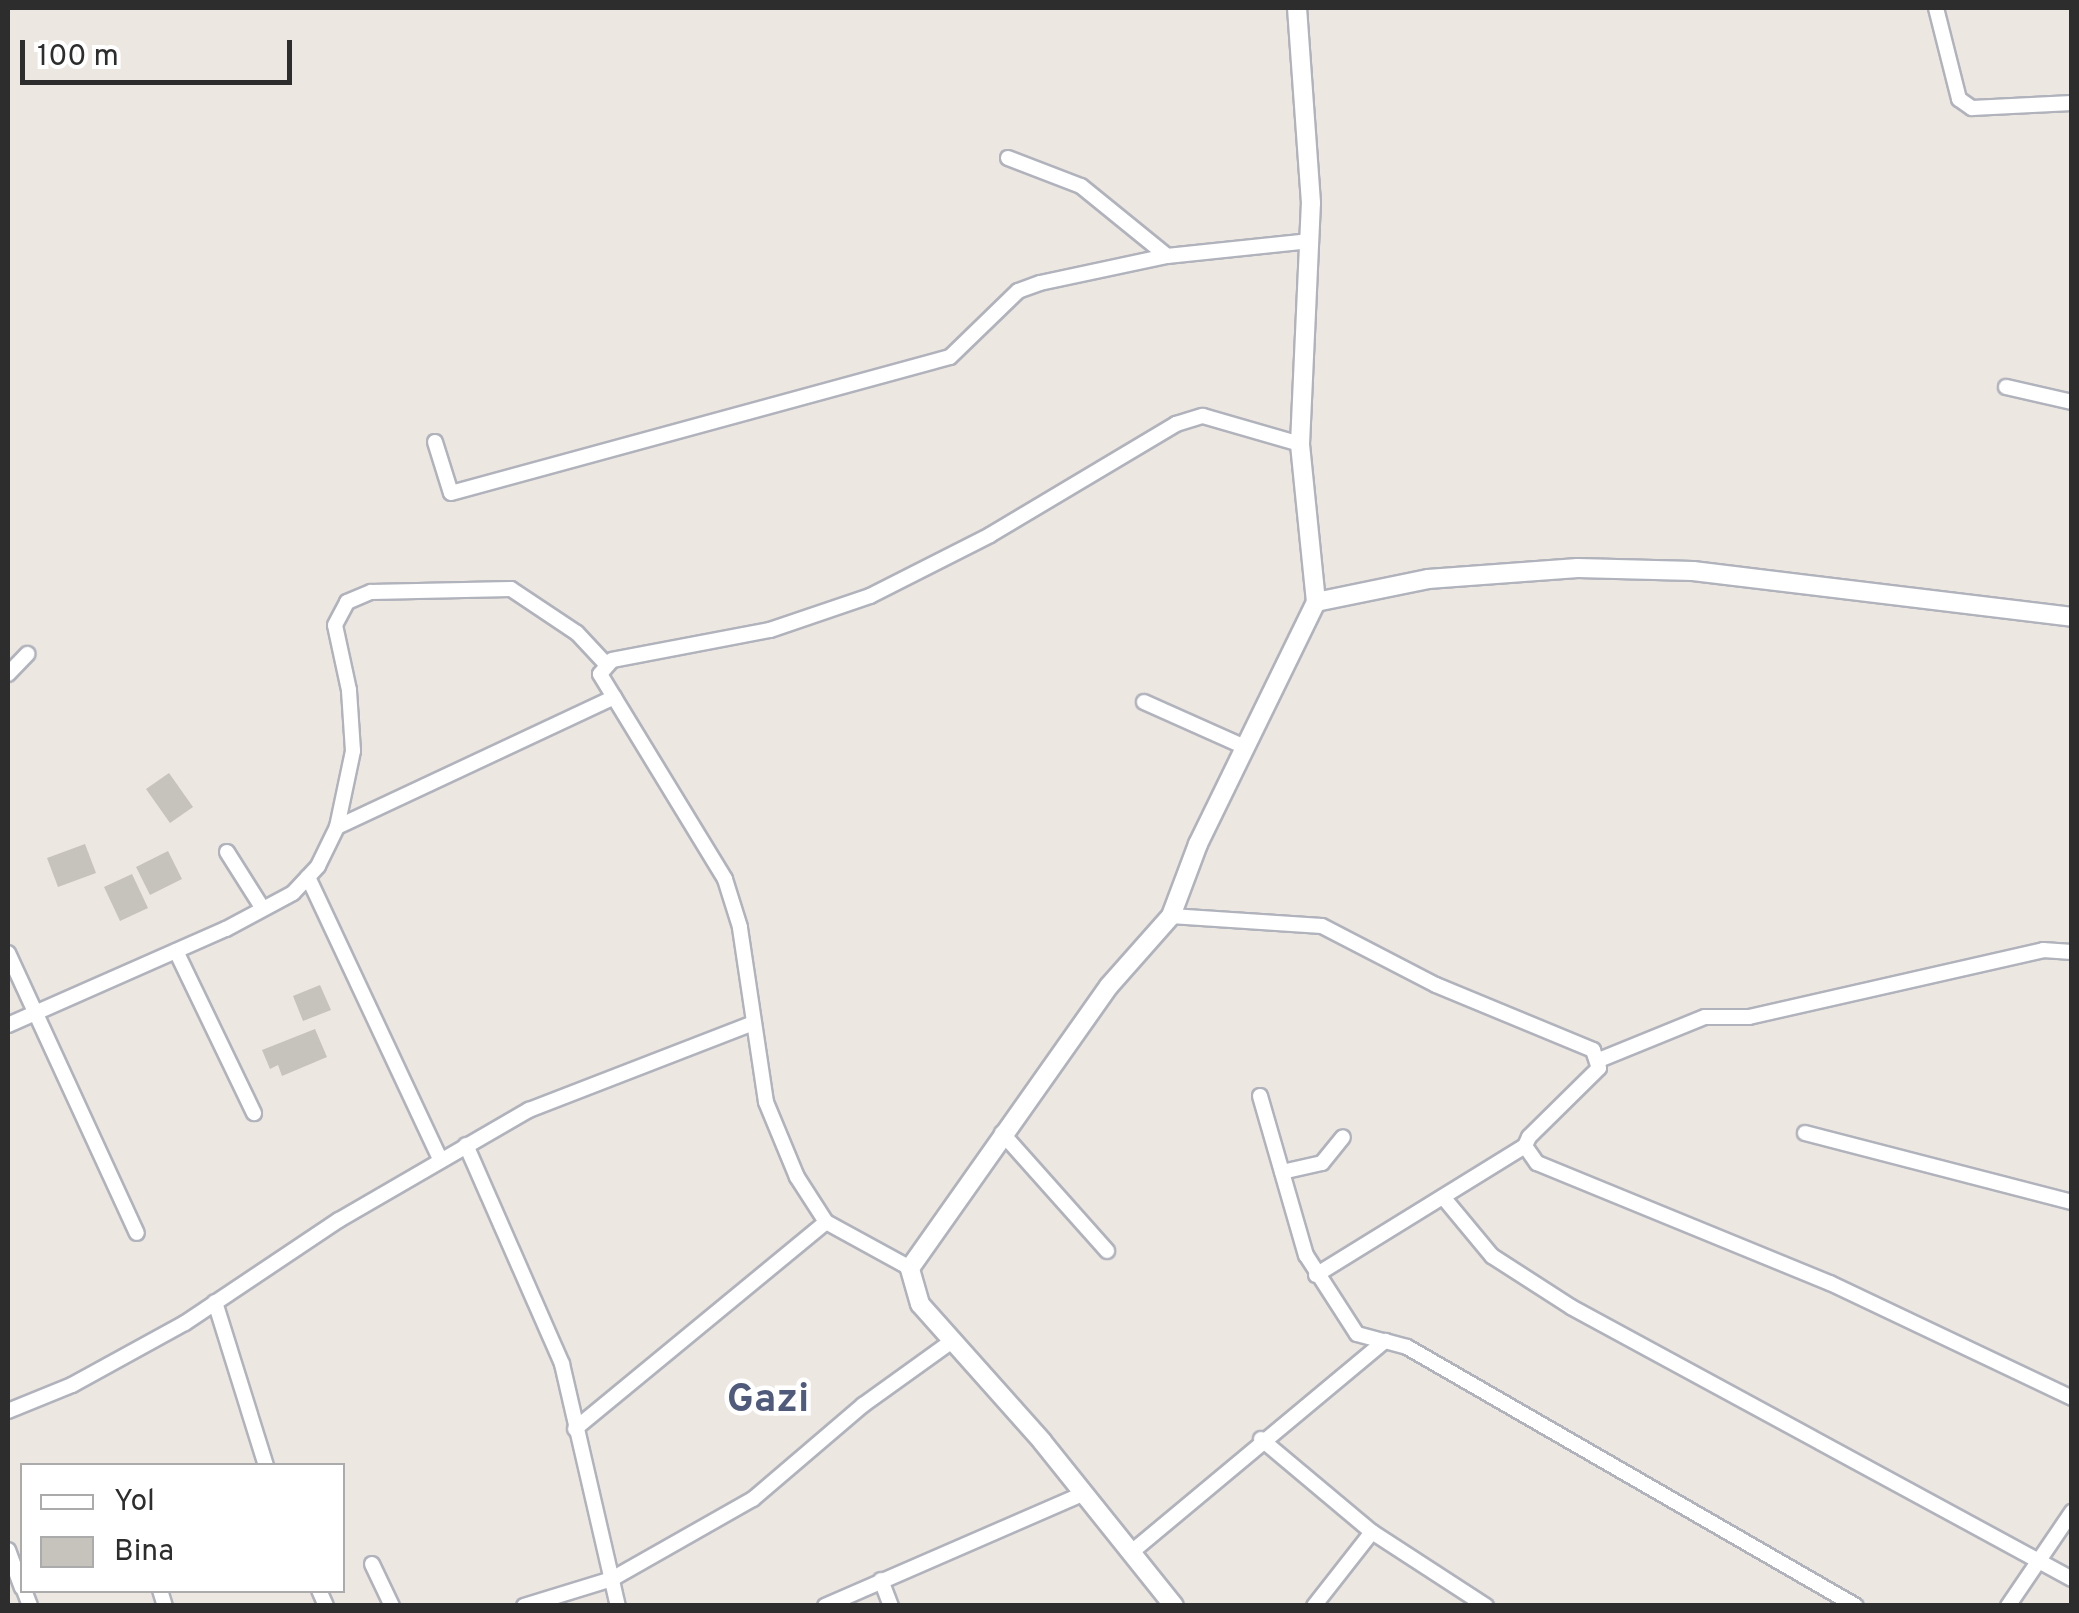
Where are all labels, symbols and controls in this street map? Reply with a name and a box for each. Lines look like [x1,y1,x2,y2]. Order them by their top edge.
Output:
scale bar [25,20,298,82]
text: 100 m [37,39,119,76]
district label: Gazi [727,1377,809,1425]
legend [20,1463,345,1593]
text: Yol [114,1484,155,1521]
text: Bina [114,1534,174,1571]

